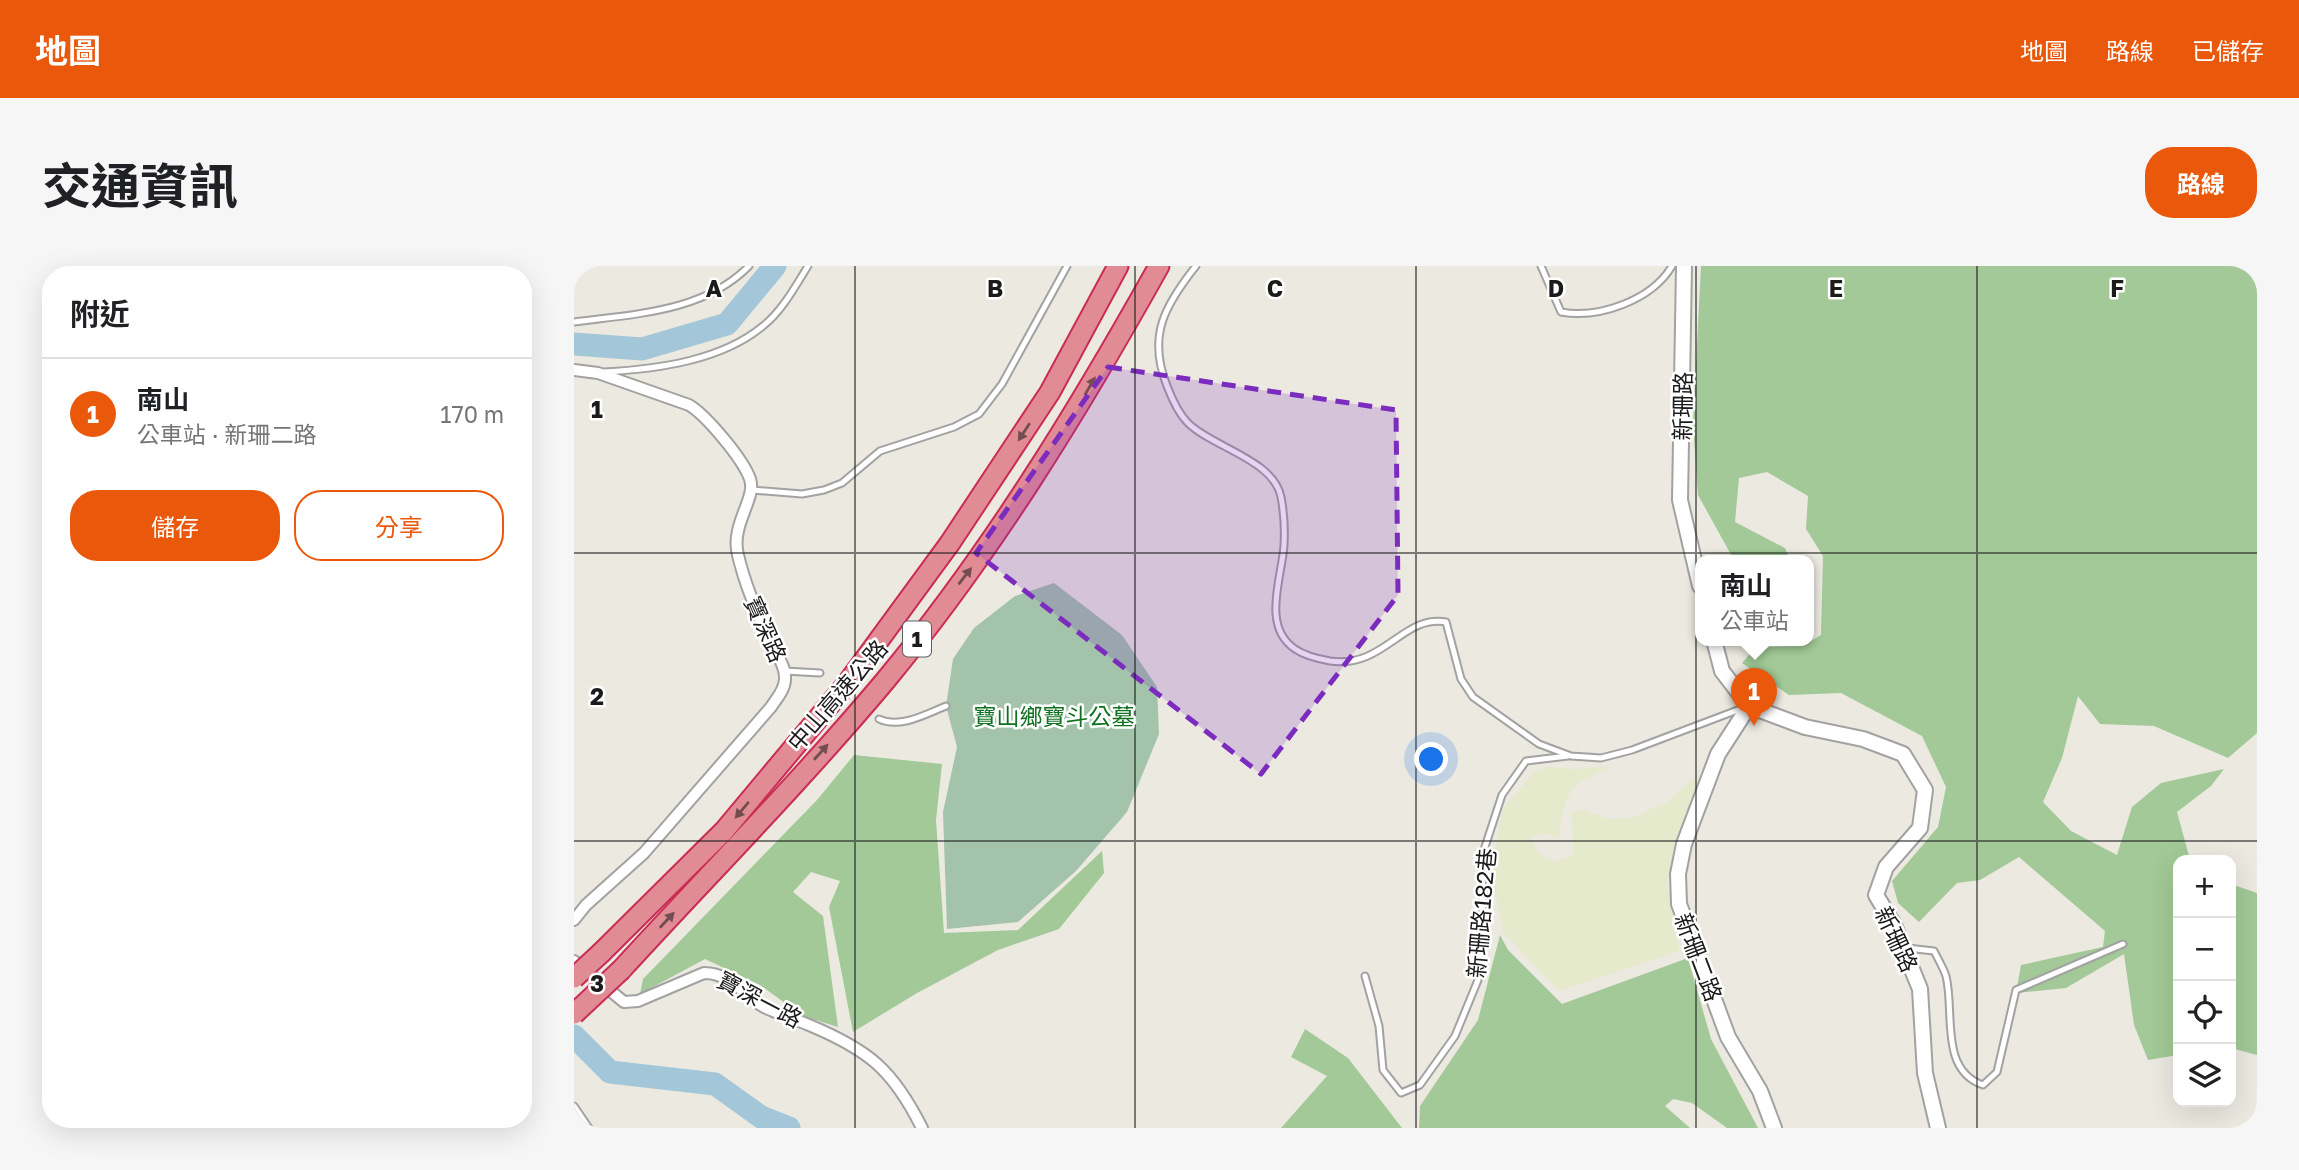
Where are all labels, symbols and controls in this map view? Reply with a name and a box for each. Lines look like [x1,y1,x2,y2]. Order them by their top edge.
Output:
text: 地圖 [35,31,101,70]
text: 地圖 [2020,36,2068,65]
text: 路線 [2106,36,2154,65]
text: 已儲存 [2192,36,2264,65]
button: 路線 [2145,147,2257,218]
text: 交通資訊 [42,156,238,215]
text: A [706,274,723,302]
text: B [987,274,1003,302]
text: C [1267,274,1283,302]
text: D [1548,274,1564,302]
text: E [1829,274,1843,302]
text: F [2110,274,2124,302]
text: 附近 [70,296,130,332]
street label: 新珊路 [1667,371,1697,441]
one-way arrow [1084,377,1096,396]
text: 南山 [137,384,189,415]
text: 1 [591,395,603,423]
text: 1 [87,400,99,428]
text: 170 m [440,400,504,428]
text: 公車站 · 新珊二路 [137,420,316,448]
one-way arrow [1017,422,1030,441]
button: 儲存 [70,490,280,561]
button: 分享 [294,490,504,561]
popup [1695,555,1814,646]
one-way arrow [958,567,972,585]
text: 南山 [1720,570,1772,601]
street label: 寶深路 [739,592,793,666]
text: 公車站 [1720,606,1789,634]
road number: 1 [903,622,931,656]
street label: 中山高速公路 [781,634,893,756]
pin: 1 [1731,668,1777,726]
text: 2 [590,682,604,710]
park label: 寶山鄉寶斗公墓 [974,702,1135,730]
your location [1414,742,1448,776]
one-way arrow [813,743,829,761]
one-way arrow [734,801,749,819]
street label: 新珊路182巷 [1461,847,1501,979]
map controls [2173,855,2236,1107]
button: + [2173,855,2236,918]
street label: 新珊路 [1870,902,1924,976]
street label: 新珊二路 [1669,909,1729,1005]
one-way arrow [659,912,675,929]
button: − [2173,918,2236,981]
street label: 寶深一路 [713,965,807,1033]
text: 3 [590,969,604,997]
button: locate [2173,981,2236,1044]
button: layers [2173,1044,2236,1107]

